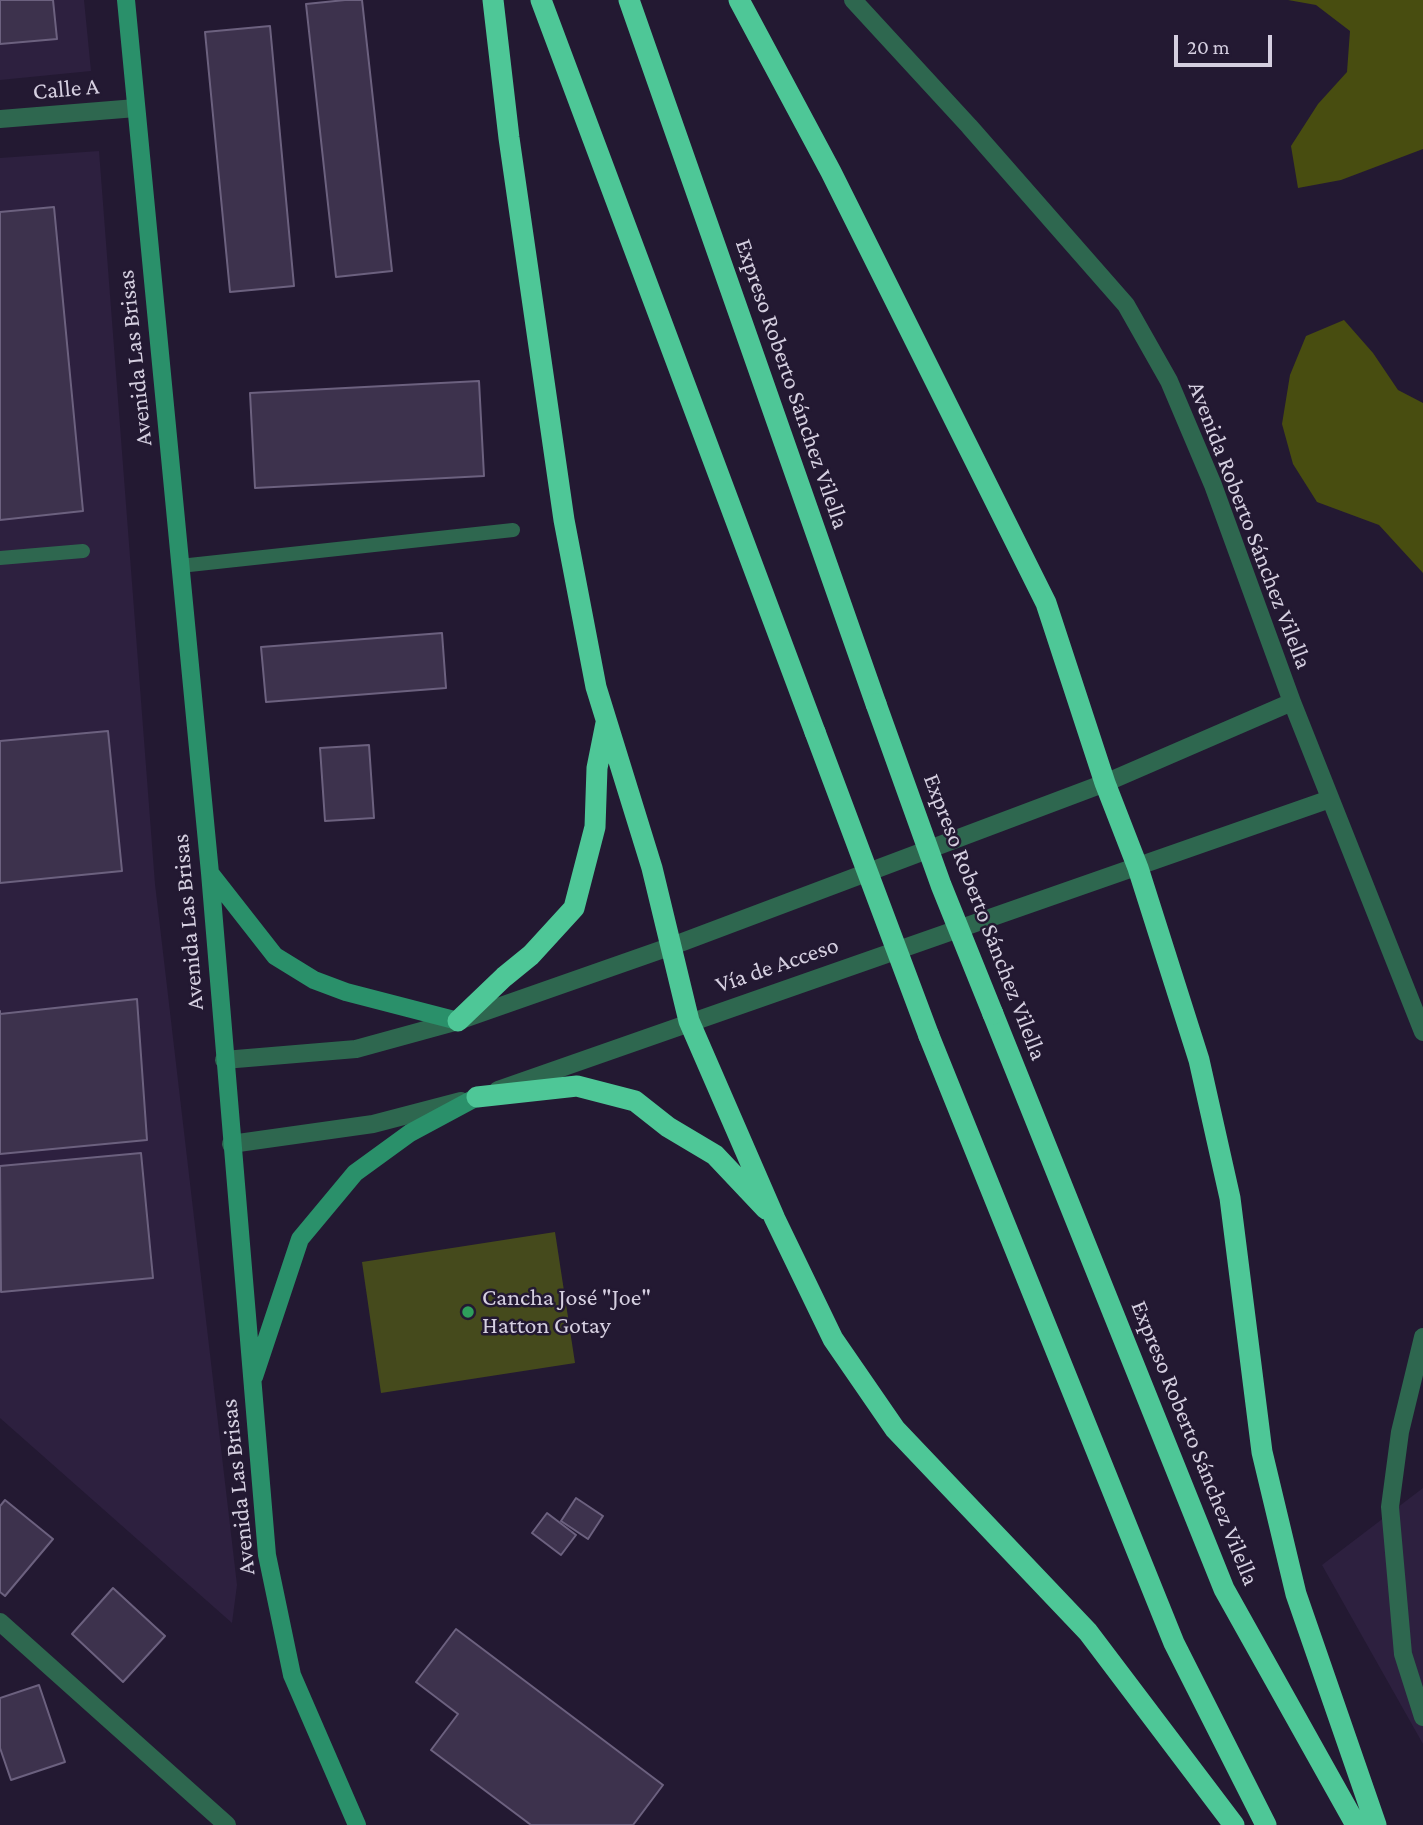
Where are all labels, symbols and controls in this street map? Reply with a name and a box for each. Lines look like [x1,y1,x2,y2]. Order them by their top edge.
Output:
scale bar [1178,21,1276,65]
text: 20 m [1187,35,1230,59]
street label: Calle A [32,72,100,106]
street label: Expreso Roberto Sánchez Vilella [729,235,855,533]
street label: Avenida Las Brisas [111,269,159,447]
street label: Avenida Roberto Sánchez Vilella [1182,377,1318,673]
street label: Expreso Roberto Sánchez Vilella [917,770,1053,1064]
street label: Avenida Las Brisas [166,833,210,1011]
street label: Vía de Acceso [712,931,842,999]
place label: Cancha José "Joe" Hatton Gotay [482,1284,651,1340]
street label: Expreso Roberto Sánchez Vilella [1125,1296,1265,1590]
marker: Cancha José "Joe" Hatton Gotay [460,1304,476,1320]
street label: Avenida Las Brisas [214,1398,262,1576]

